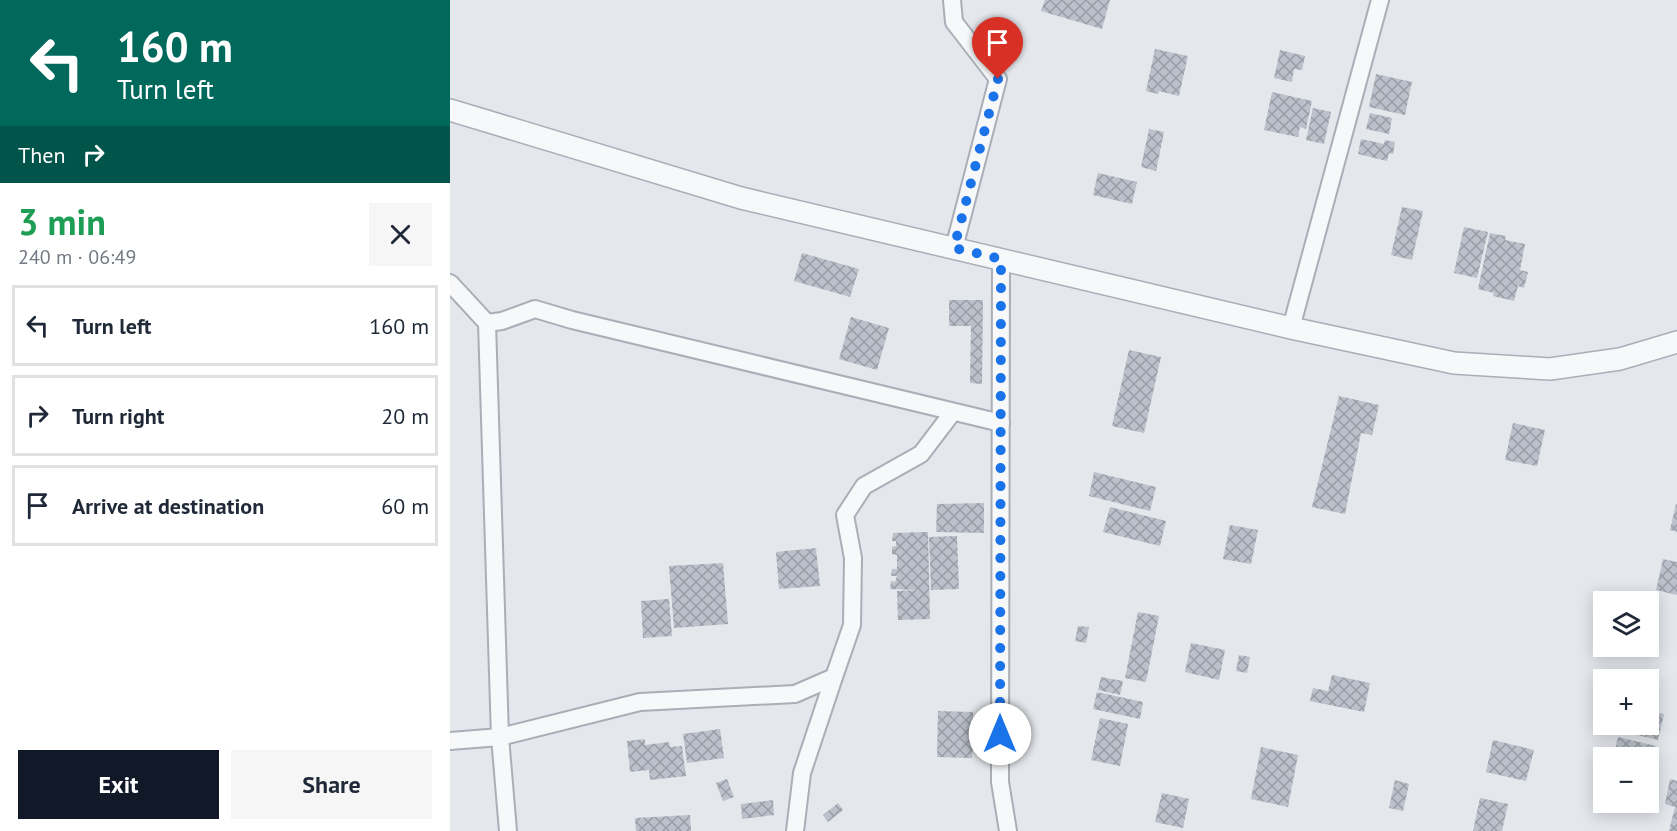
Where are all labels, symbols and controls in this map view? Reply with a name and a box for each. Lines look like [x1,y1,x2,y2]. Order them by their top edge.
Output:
pin [972,17,1023,79]
text: 160 m [117,19,233,74]
icon: left [18,24,96,102]
icon: arrive [981,26,1014,59]
text: Turn left [117,72,214,106]
icon: right [77,138,110,171]
text: Then [18,141,65,169]
text: 3 min [18,198,106,245]
button: close [369,203,432,266]
text: 240 m · 06:49 [18,244,136,270]
icon: left [21,309,54,342]
text: Turn left [72,312,152,340]
text: 160 m [369,312,429,340]
icon: right [21,399,54,432]
text: Turn right [72,402,164,430]
text: 20 m [381,402,429,430]
icon: arrive [21,489,54,522]
text: Arrive at destination [72,492,264,520]
text: 60 m [381,492,429,520]
map controls [1593,591,1659,813]
button: layers [1593,591,1659,657]
button: + [1593,669,1659,735]
position arrow [968,702,1032,766]
button: − [1593,747,1659,813]
button: Exit [18,750,219,819]
button: Share [231,750,432,819]

